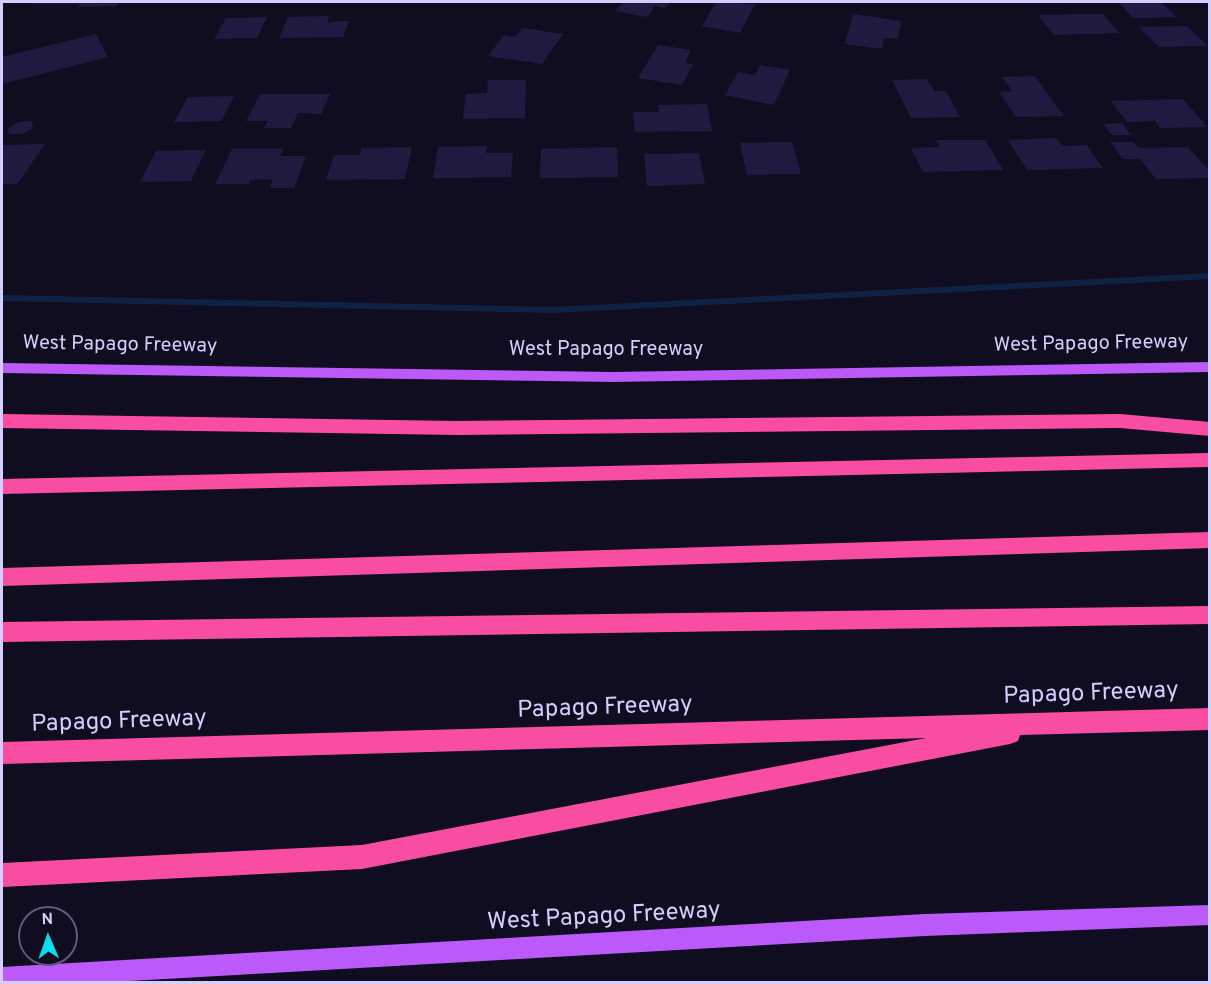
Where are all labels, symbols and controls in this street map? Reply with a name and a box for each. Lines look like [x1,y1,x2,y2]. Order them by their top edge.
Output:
street label: West Papago Freeway [993,331,1189,359]
street label: West Papago Freeway [22,332,218,360]
street label: West Papago Freeway [509,339,703,363]
street label: Papago Freeway [1003,678,1179,712]
street label: Papago Freeway [517,692,693,726]
street label: Papago Freeway [31,706,207,740]
street label: West Papago Freeway [487,898,721,938]
north arrow [18,906,78,966]
text: N [41,910,54,930]

